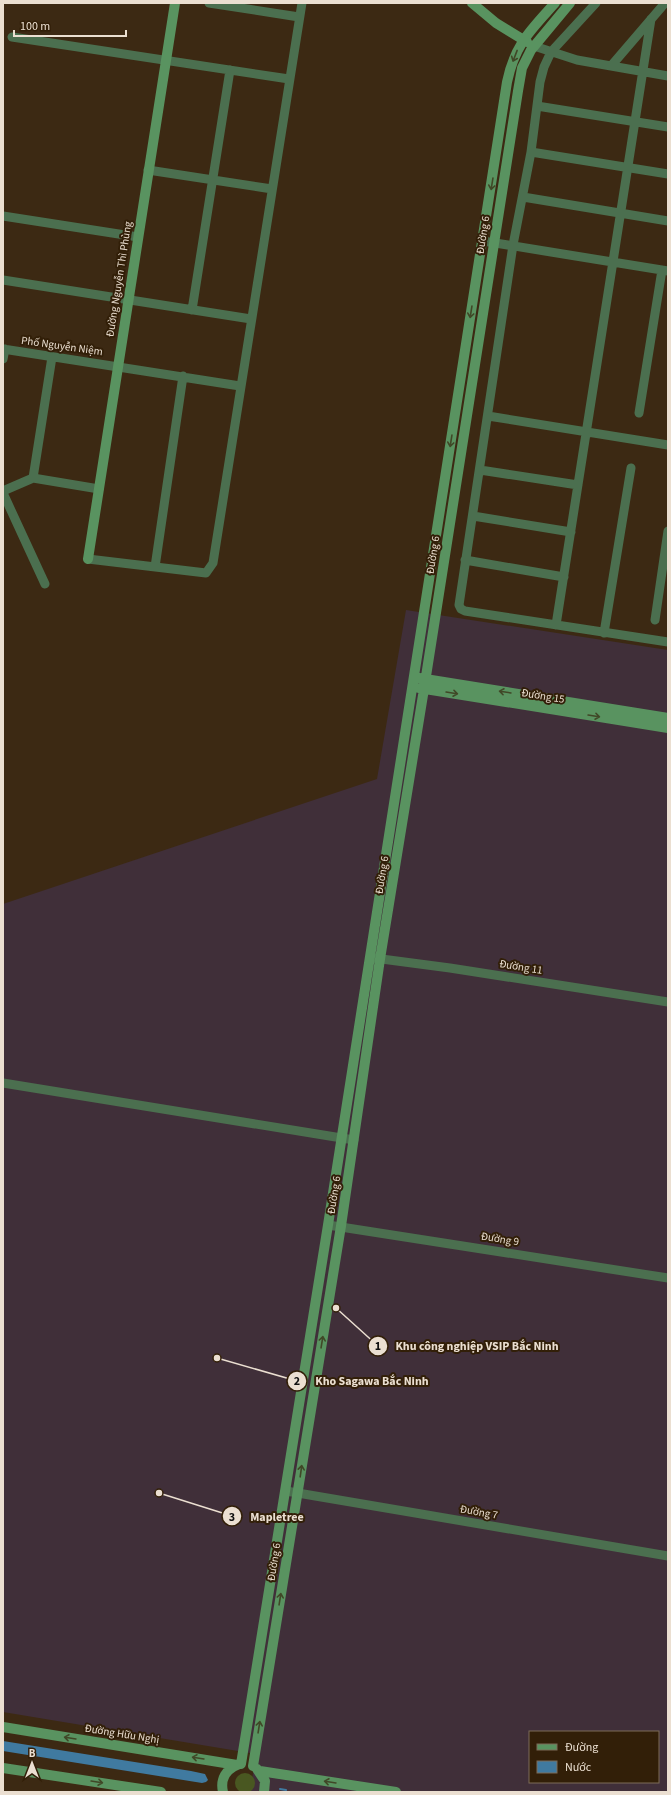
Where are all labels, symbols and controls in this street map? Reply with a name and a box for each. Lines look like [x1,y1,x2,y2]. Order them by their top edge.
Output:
scale bar [14,12,126,38]
text: 100 m [20,18,50,35]
one-way arrow [510,50,518,62]
one-way arrow [488,177,496,190]
street label: Đường 6 [473,214,493,255]
street label: Đường Nguyễn Thì Phùng [102,220,136,338]
one-way arrow [467,305,475,318]
street label: Phố Nguyễn Niệm [20,333,104,359]
one-way arrow [447,434,455,447]
street label: Đường 6 [423,534,443,575]
street label: Đường 15 [520,685,566,707]
one-way arrow [499,688,512,696]
one-way arrow [445,690,458,698]
one-way arrow [587,712,600,720]
street label: Đường 6 [372,854,392,895]
street label: Đường 11 [498,956,544,978]
street label: Đường 6 [324,1174,344,1215]
street label: Đường 9 [480,1229,520,1249]
callout: Khu công nghiệp VSIP Bắc Ninh [368,1334,567,1358]
one-way arrow [318,1336,326,1349]
text: 1 [375,1338,381,1355]
text: Khu công nghiệp VSIP Bắc Ninh [396,1338,559,1355]
callout: Kho Sagawa Bắc Ninh [287,1369,436,1393]
text: 2 [294,1373,300,1390]
text: Kho Sagawa Bắc Ninh [315,1373,429,1390]
one-way arrow [297,1464,305,1477]
street label: Đường 7 [459,1501,499,1523]
callout: Mapletree [222,1504,312,1528]
text: 3 [229,1509,235,1526]
text: Mapletree [250,1509,304,1526]
street label: Đường 6 [264,1541,284,1582]
one-way arrow [276,1593,284,1606]
street label: Đường Hữu Nghị [84,1721,160,1747]
one-way arrow [255,1721,263,1734]
legend [529,1731,659,1783]
one-way arrow [64,1734,77,1742]
text: Đường [565,1739,598,1756]
north arrow [12,1743,52,1783]
text: B [29,1746,36,1761]
one-way arrow [192,1754,205,1762]
text: Nước [565,1759,592,1776]
one-way arrow [90,1778,103,1786]
one-way arrow [324,1778,337,1786]

